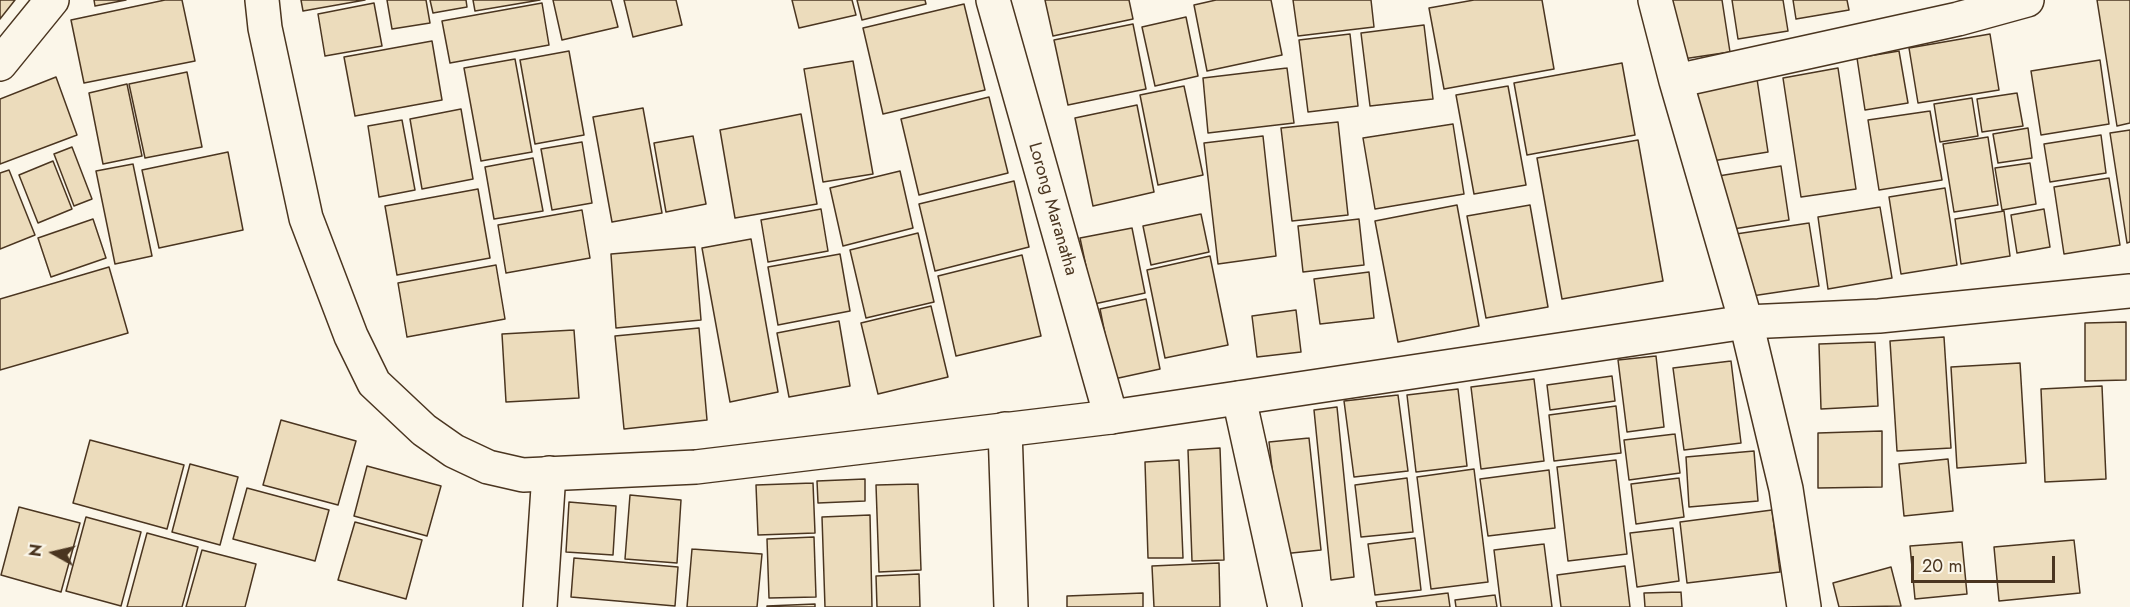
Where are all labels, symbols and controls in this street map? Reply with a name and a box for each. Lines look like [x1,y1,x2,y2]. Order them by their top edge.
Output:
street label: Lorong Maranatha [1023,140,1081,278]
north arrow [24,523,84,583]
text: N [23,543,48,558]
scale bar [1914,544,2058,582]
text: 20 m [1922,553,1962,579]

